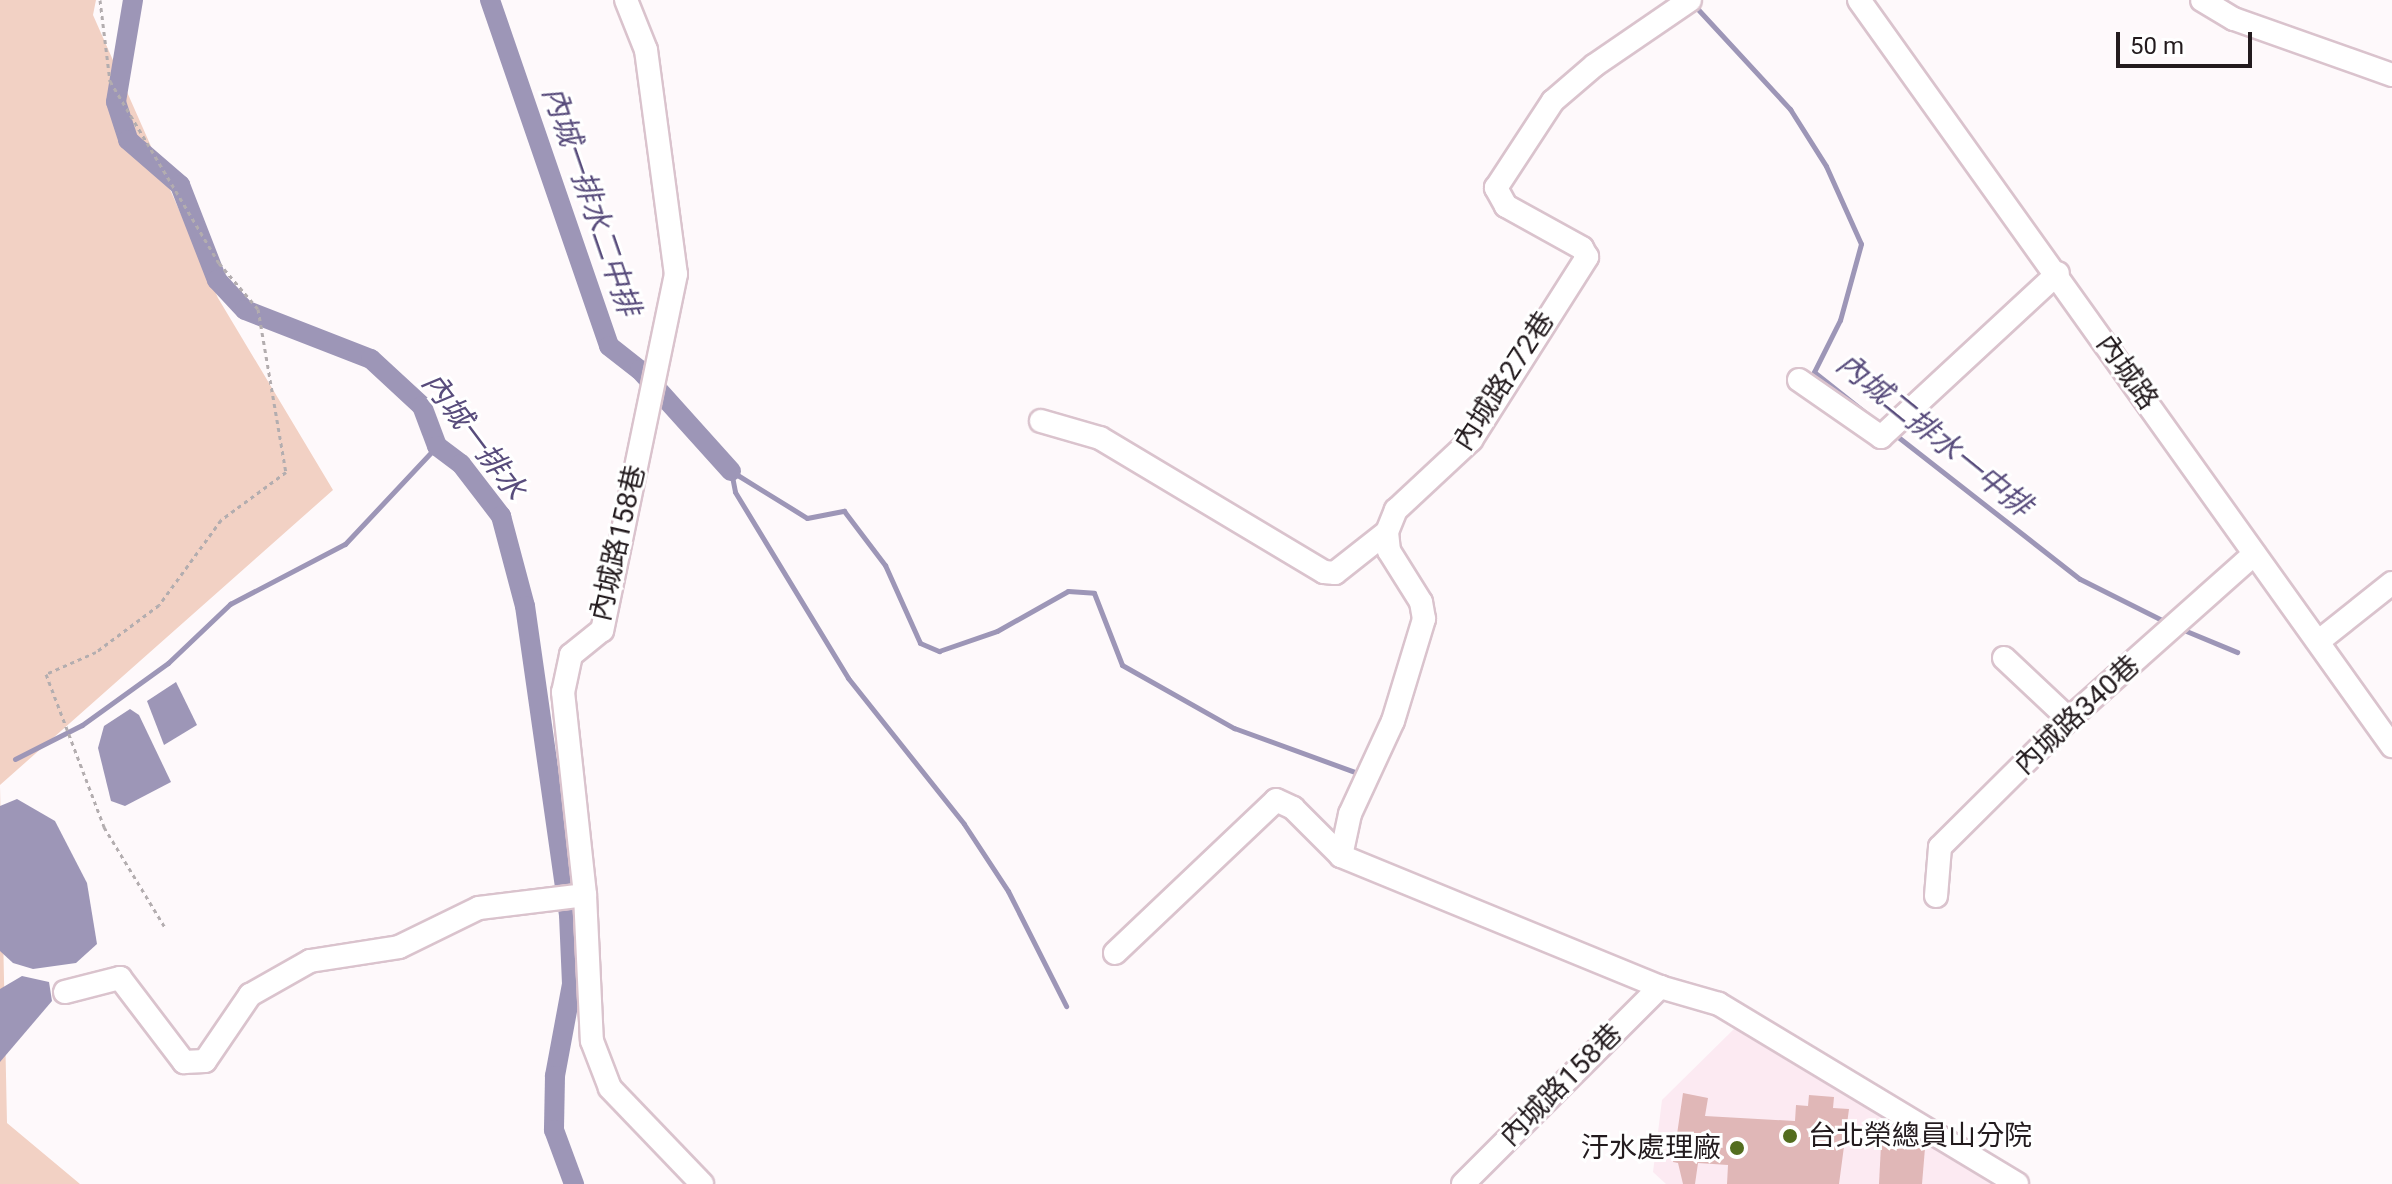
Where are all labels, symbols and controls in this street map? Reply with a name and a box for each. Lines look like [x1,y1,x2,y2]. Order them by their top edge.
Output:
scale bar [2120,16,2256,66]
text: 50 m [2130,32,2184,60]
water label: 內城一排水二中排 [535,82,647,320]
street label: 內城路272巷 [1447,305,1561,457]
street label: 內城路 [2089,328,2165,416]
water label: 內城二排水一中排 [1829,345,2039,525]
water label: 內城一排水 [414,365,534,507]
street label: 內城路158巷 [584,462,652,624]
street label: 內城路340巷 [2007,648,2147,782]
street label: 內城路158巷 [1493,1017,1629,1153]
place label: 台北榮總員山分院 [1808,1119,2032,1153]
marker: 台北榮總員山分院 [1779,1125,1801,1147]
place label: 汙水處理廠 [1581,1131,1721,1165]
marker: 汙水處理廠 [1728,1139,1746,1157]

